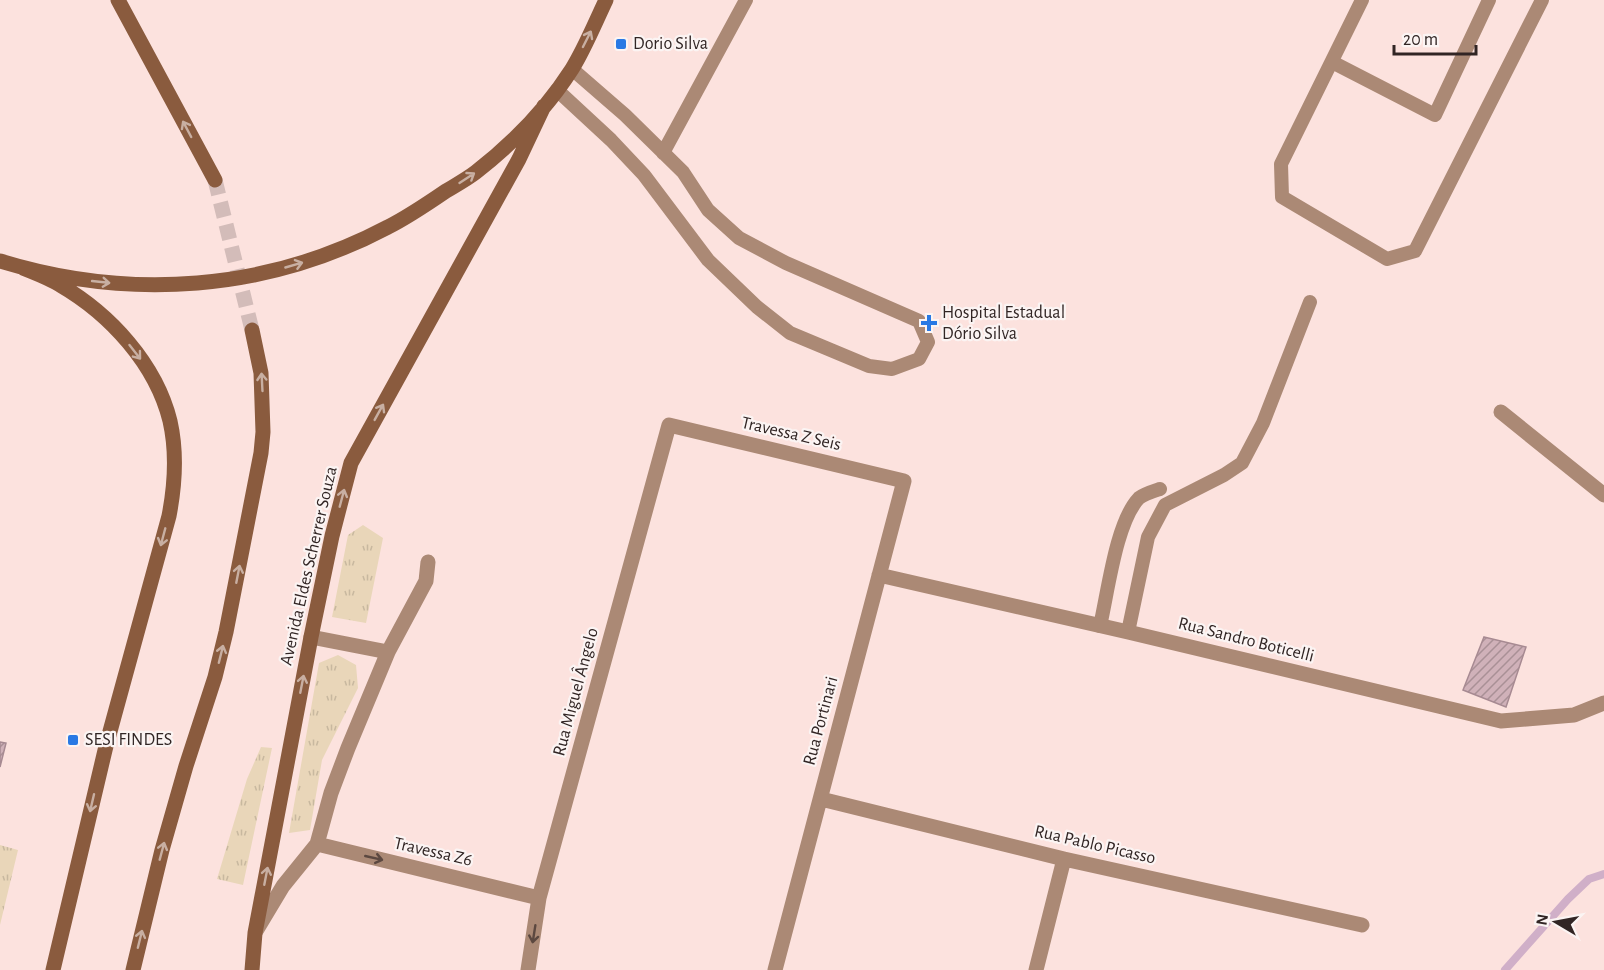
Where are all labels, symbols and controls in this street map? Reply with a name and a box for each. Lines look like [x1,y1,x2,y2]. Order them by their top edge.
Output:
scale bar [1394,18,1476,56]
one-way arrow [581,31,593,48]
text: 20 m [1403,31,1438,49]
place label: Dorio Silva [633,35,708,53]
marker: Dorio Silva [614,37,628,51]
one-way arrow [181,121,193,138]
one-way arrow [458,171,475,183]
one-way arrow [284,259,303,270]
one-way arrow [90,277,110,288]
place label: Hospital Estadual Dório Silva [942,304,1065,343]
marker: Hospital Estadual Dório Silva [920,314,938,332]
one-way arrow [129,344,142,360]
one-way arrow [256,372,267,392]
one-way arrow [373,404,385,421]
street label: Travessa Z Seis [739,414,843,454]
street label: Avenida Eldes Scherrer Souza [277,465,341,667]
one-way arrow [337,489,348,508]
one-way arrow [157,527,169,546]
one-way arrow [232,565,244,584]
street label: Rua Sandro Boticelli [1176,614,1316,666]
street label: Rua Miguel Ângelo [547,625,602,758]
one-way arrow [215,645,227,664]
one-way arrow [297,675,308,695]
street label: Rua Portinari [801,675,841,767]
place label: SESI FINDES [85,731,172,749]
marker: SESI FINDES [66,733,80,747]
one-way arrow [86,793,98,812]
street label: Rua Pablo Picasso [1033,822,1157,868]
street label: Travessa Z6 [392,834,474,870]
one-way arrow [157,842,168,861]
one-way arrow [364,852,383,864]
one-way arrow [261,867,272,886]
north arrow [1526,892,1586,952]
text: N [1533,913,1551,926]
one-way arrow [528,923,539,943]
one-way arrow [135,930,147,949]

